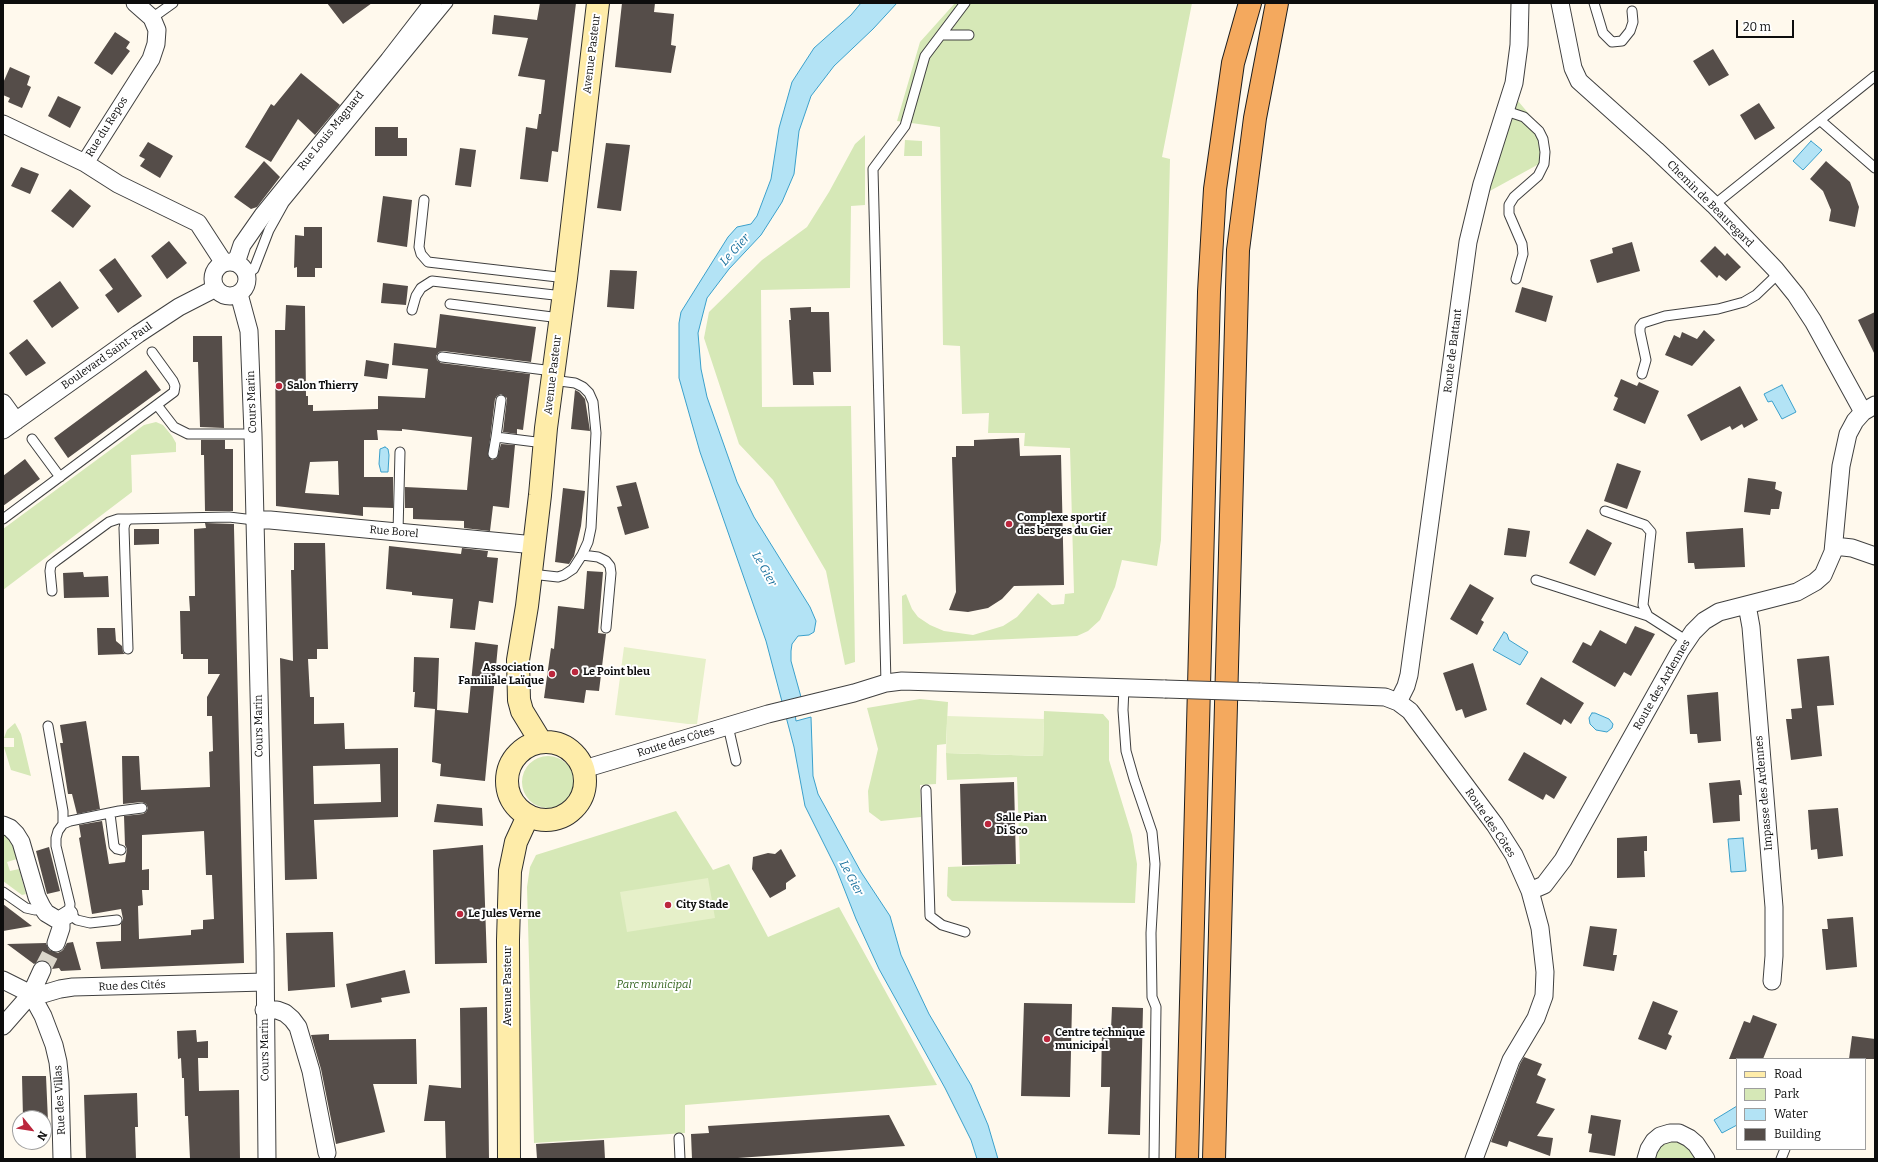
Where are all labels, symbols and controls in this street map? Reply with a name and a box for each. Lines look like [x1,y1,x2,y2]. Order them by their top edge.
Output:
scale bar [1738,12,1796,38]
street label: Avenue Pasteur [581,14,603,94]
text: 20 m [1743,20,1771,34]
street label: Rue Louis Magnard [295,89,367,173]
street label: Rue du Repos [83,94,131,160]
street label: Chemin de Beauregard [1664,158,1756,250]
water label: Le Gier [717,231,753,269]
street label: Route de Battant [1441,308,1465,394]
street label: Boulevard Saint-Paul [59,320,155,392]
street label: Avenue Pasteur [542,335,564,415]
street label: Cours Marin [244,370,260,434]
place label: Salon Thierry [287,379,358,393]
marker: Salon Thierry [274,381,284,391]
place label: Complexe sportif des berges du Gier [1017,511,1112,537]
marker: Complexe sportif des berges du Gier [1004,519,1014,529]
street label: Rue Borel [369,523,419,541]
water label: Le Gier [748,549,780,589]
street label: Route des Ardennes [1631,637,1693,733]
place label: Association Familiale Laïque [458,661,544,687]
place label: Le Point bleu [583,665,650,679]
marker: Le Point bleu [570,667,580,677]
marker: Association Familiale Laïque [547,669,557,679]
street label: Cours Marin [252,695,266,757]
street label: Route des Côtes [636,724,716,760]
street label: Impasse des Ardennes [1752,735,1776,851]
street label: Route des Côtes [1462,786,1518,860]
place label: Salle Pian Di Sco [996,811,1047,837]
marker: Salle Pian Di Sco [983,819,993,829]
water label: Le Gier [836,858,866,898]
place label: City Stade [676,898,728,912]
marker: City Stade [663,900,673,910]
place label: Le Jules Verne [468,907,541,921]
marker: Le Jules Verne [455,909,465,919]
street label: Avenue Pasteur [501,946,515,1026]
street label: Rue des Cités [98,978,166,994]
park label: Parc municipal [616,978,692,992]
street label: Cours Marin [258,1019,272,1081]
place label: Centre technique municipal [1055,1026,1145,1052]
marker: Centre technique municipal [1042,1034,1052,1044]
legend [1736,1058,1866,1150]
street label: Rue des Villas [52,1065,68,1135]
text: Road [1774,1067,1802,1081]
text: Park [1774,1087,1799,1101]
text: Water [1774,1107,1808,1121]
north arrow [12,1110,52,1150]
text: Building [1774,1127,1821,1141]
text: N [34,1129,50,1143]

